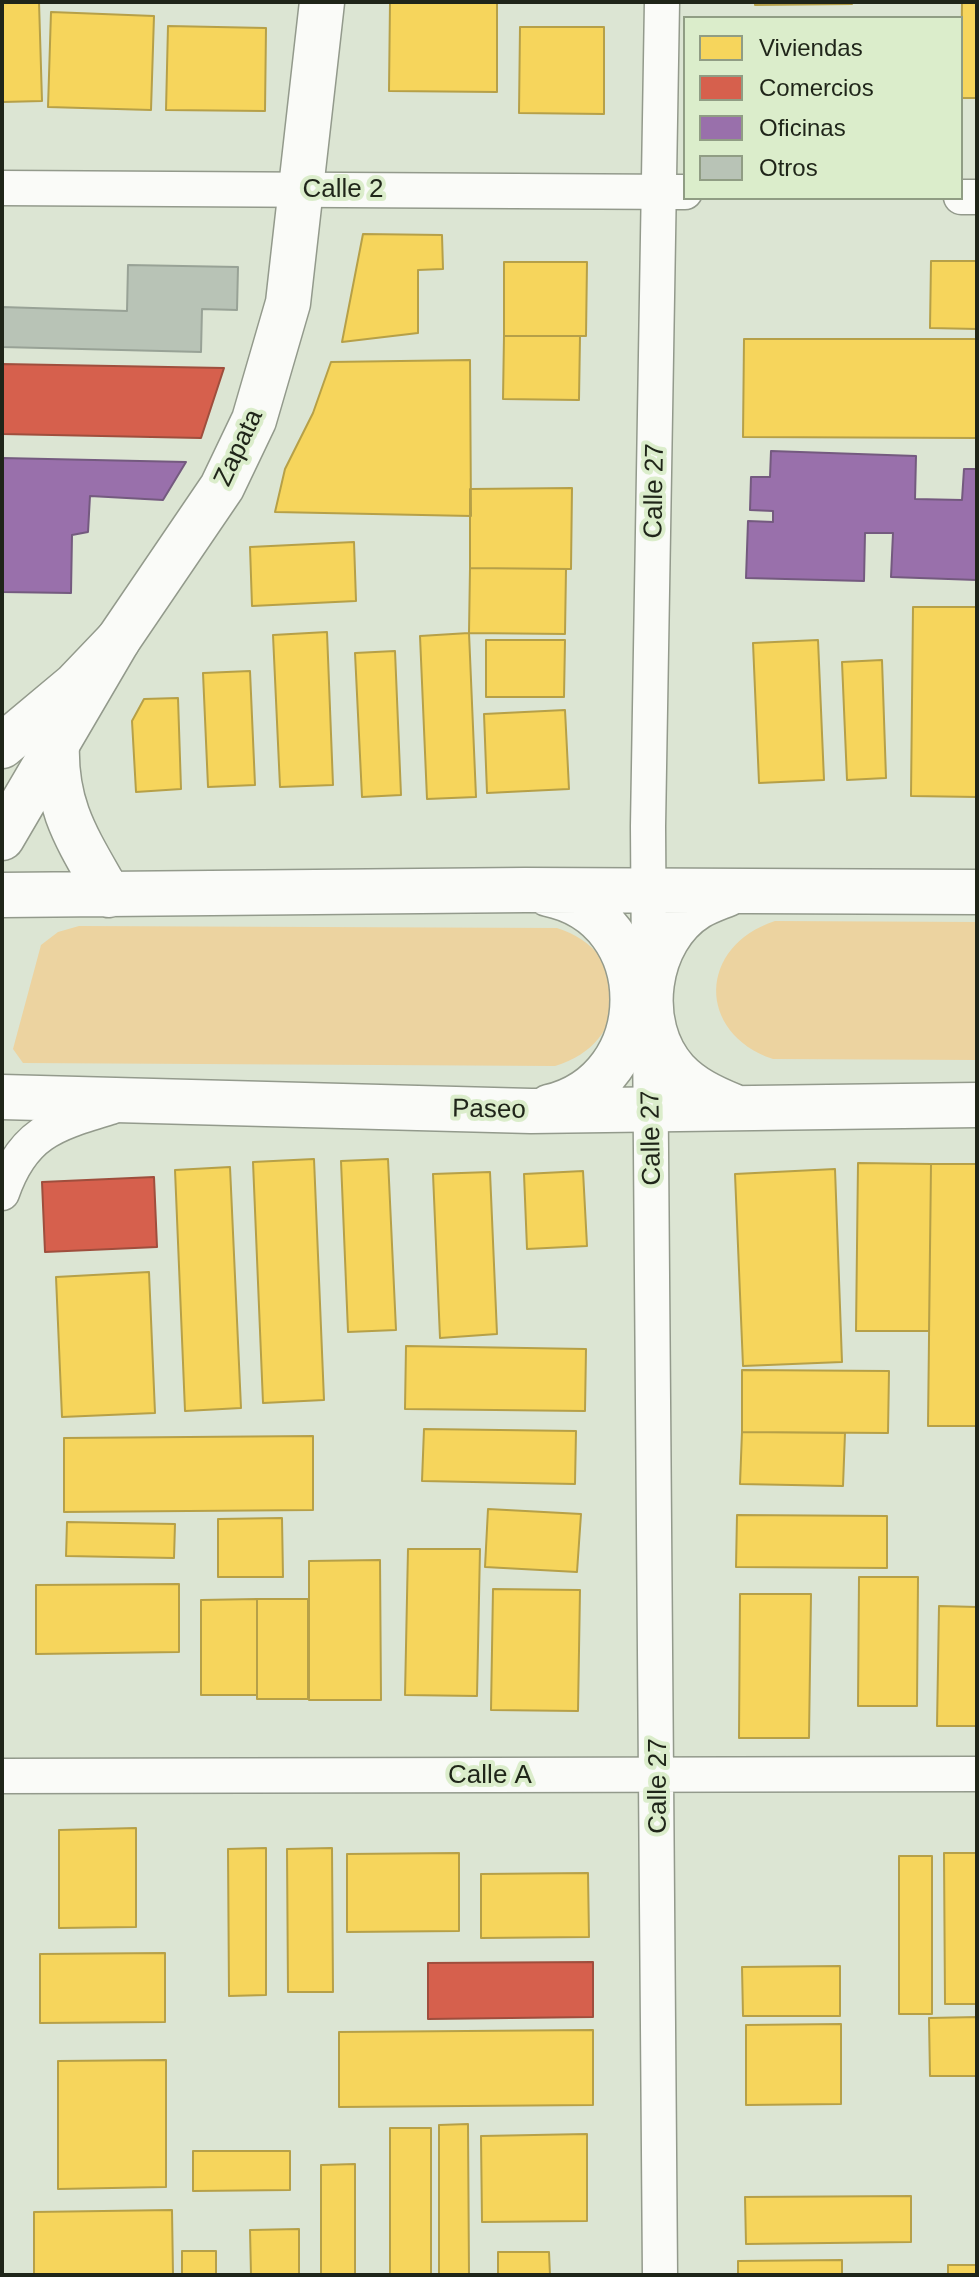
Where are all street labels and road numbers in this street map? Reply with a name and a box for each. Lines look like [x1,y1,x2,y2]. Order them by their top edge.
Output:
street label: Calle 2 [303,174,383,206]
street label: Zapata [208,405,270,491]
street label: Calle 27 [639,443,671,539]
street label: Calle 27 [636,1090,668,1186]
street label: Paseo [452,1094,526,1126]
street label: Calle 27 [643,1738,675,1834]
street label: Calle A [448,1760,532,1792]

